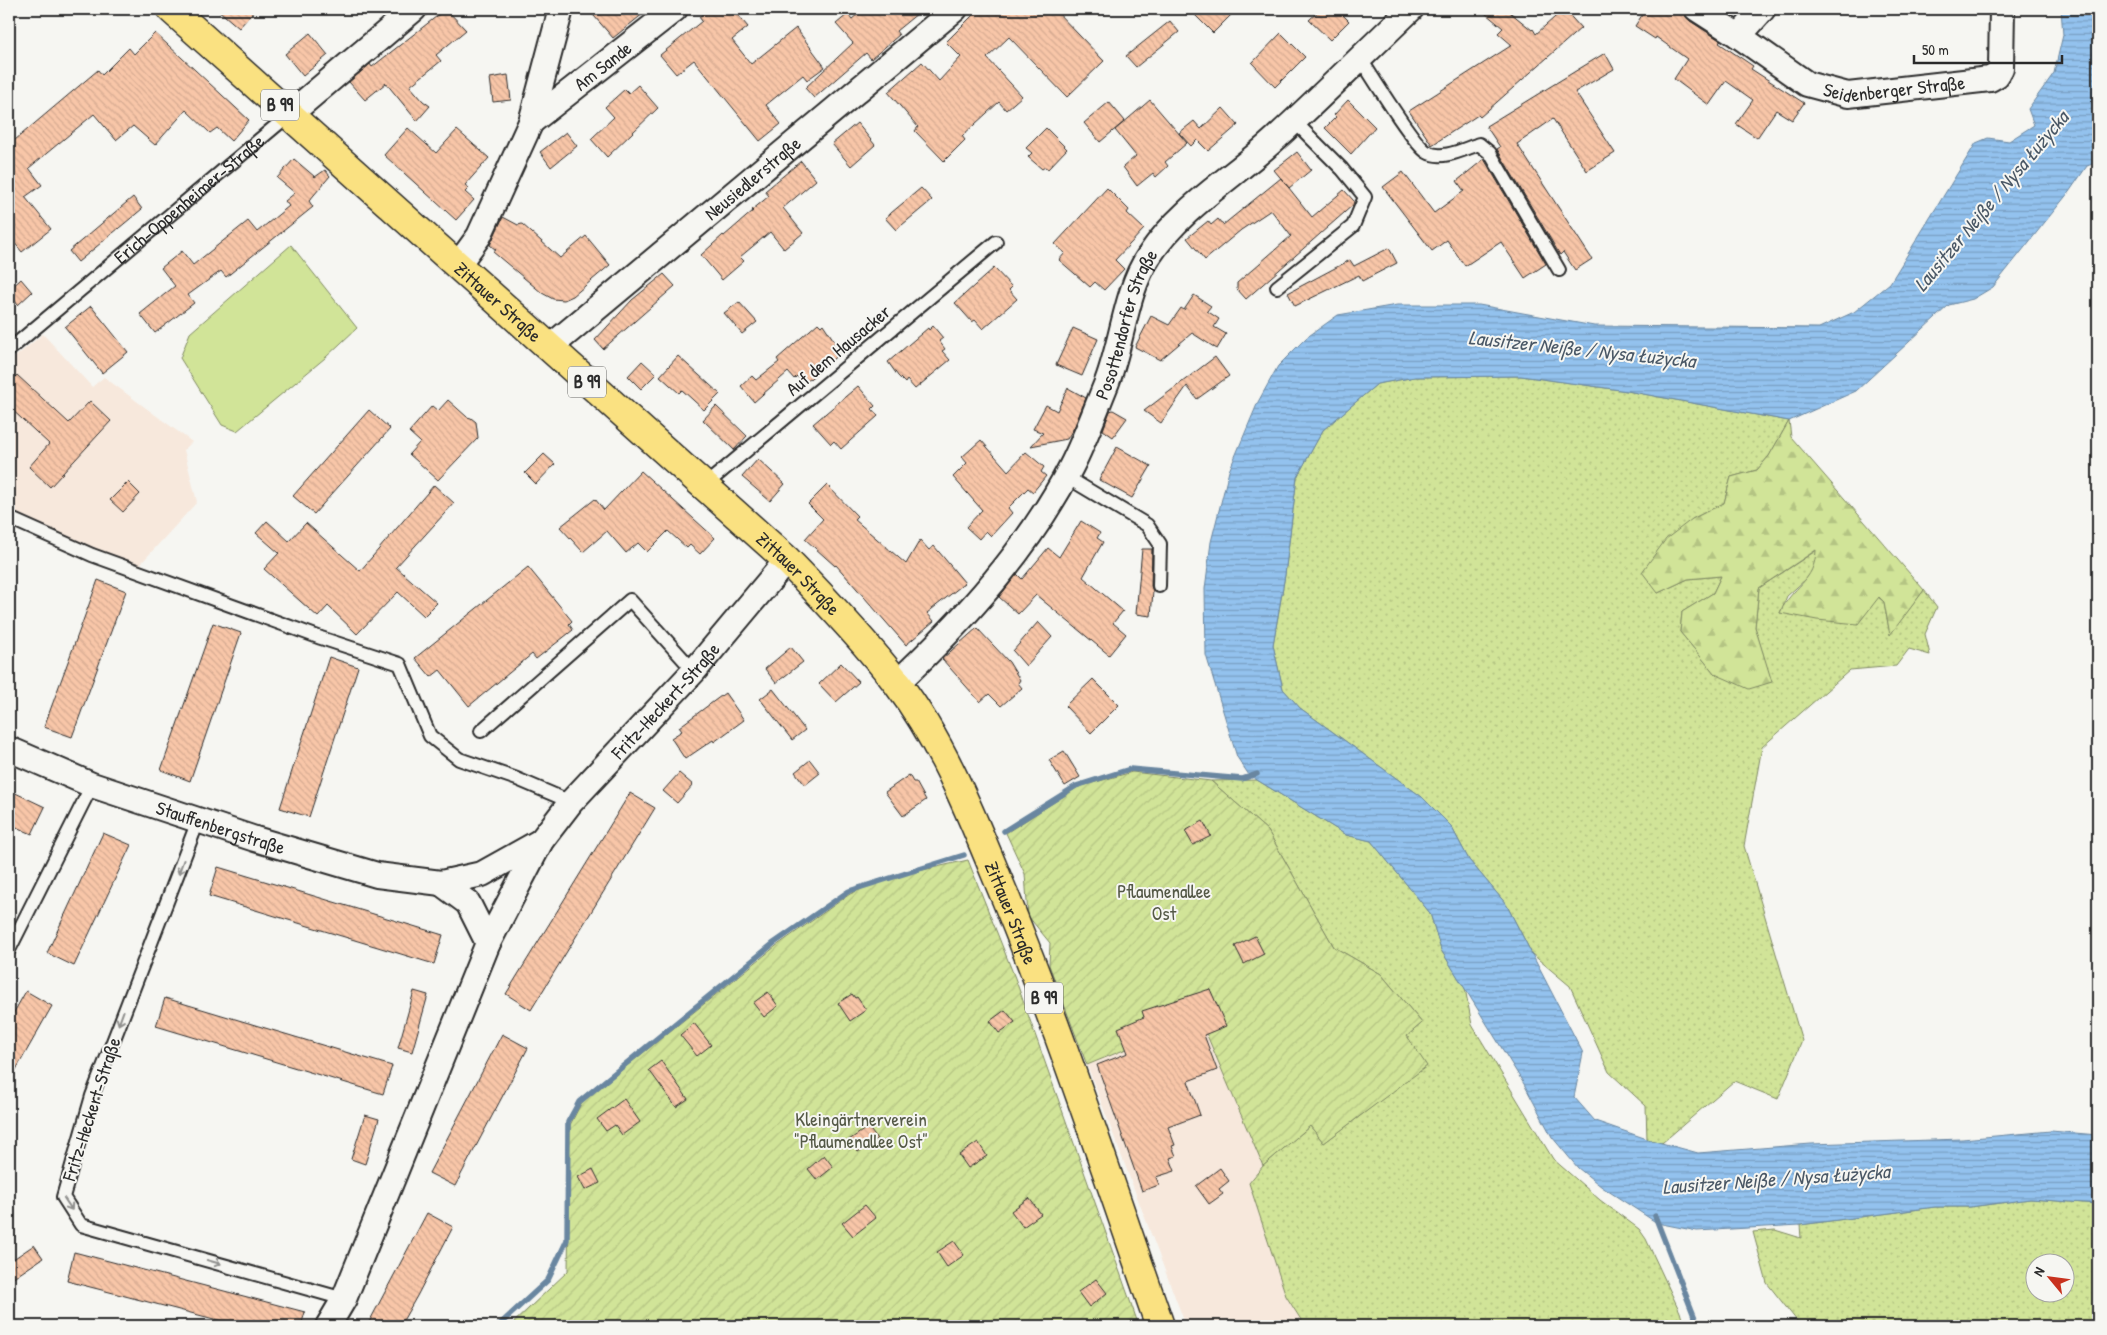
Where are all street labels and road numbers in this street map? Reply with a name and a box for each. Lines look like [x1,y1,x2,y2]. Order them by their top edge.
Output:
street label: Am Sande [568,35,637,97]
street label: Seidenberger Straße [1821,69,1967,109]
road number: B 99 [261,90,299,120]
street label: Erich-Oppenheimer-Straße [108,128,270,270]
street label: Neusiedlerstraße [699,130,806,226]
street label: Posottendorfer Straße [1088,243,1164,403]
street label: Zittauer Straße [449,256,548,348]
street label: Auf dem Hausacker [780,298,896,401]
road number: B 99 [568,367,606,398]
street label: Zittauer Straße [751,526,846,621]
street label: Fritz-Heckert-Straße [604,637,726,765]
street label: Stauffenbergstraße [153,794,289,860]
street label: Zittauer Straße [979,857,1044,969]
road number: B 99 [1025,982,1063,1014]
street label: Fritz-Heckert-Straße [55,1033,127,1185]

